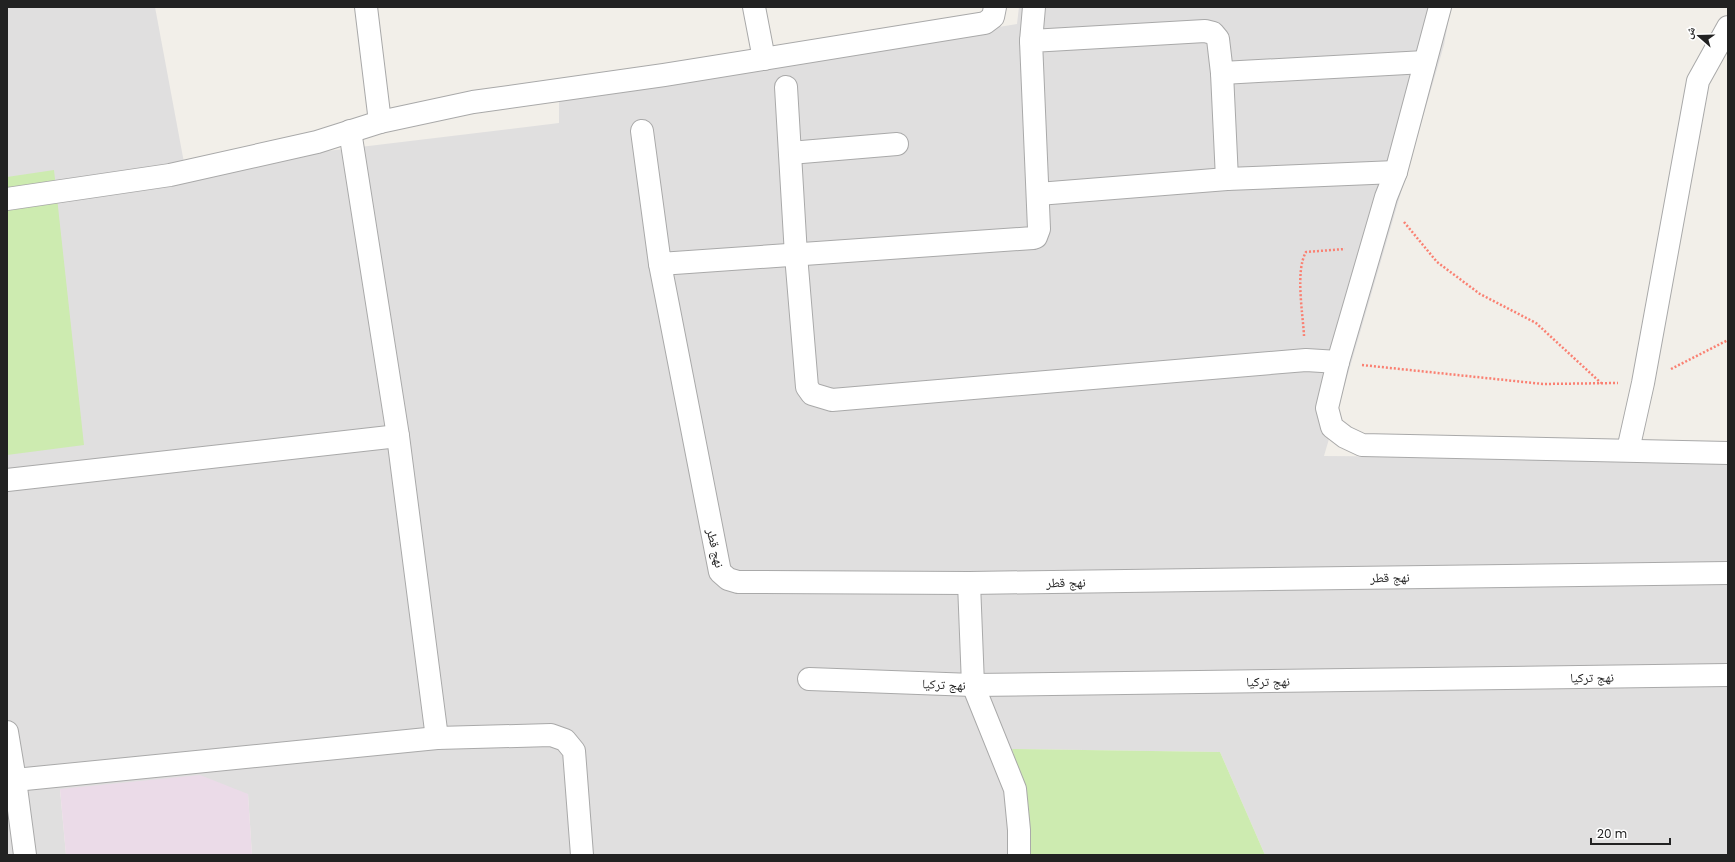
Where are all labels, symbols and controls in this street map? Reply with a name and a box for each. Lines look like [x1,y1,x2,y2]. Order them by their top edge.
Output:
north arrow [1679,16,1719,56]
text: ش [1680,24,1699,41]
street label: نهج قطر [702,526,729,570]
street label: نهج قطر [1369,568,1410,587]
street label: نهج قطر [1045,573,1086,592]
street label: نهج تركيا [1570,668,1614,687]
street label: نهج تركيا [1246,672,1290,691]
street label: نهج تركيا [922,674,966,695]
scale bar [1591,820,1670,846]
text: 20 m [1597,825,1627,842]

